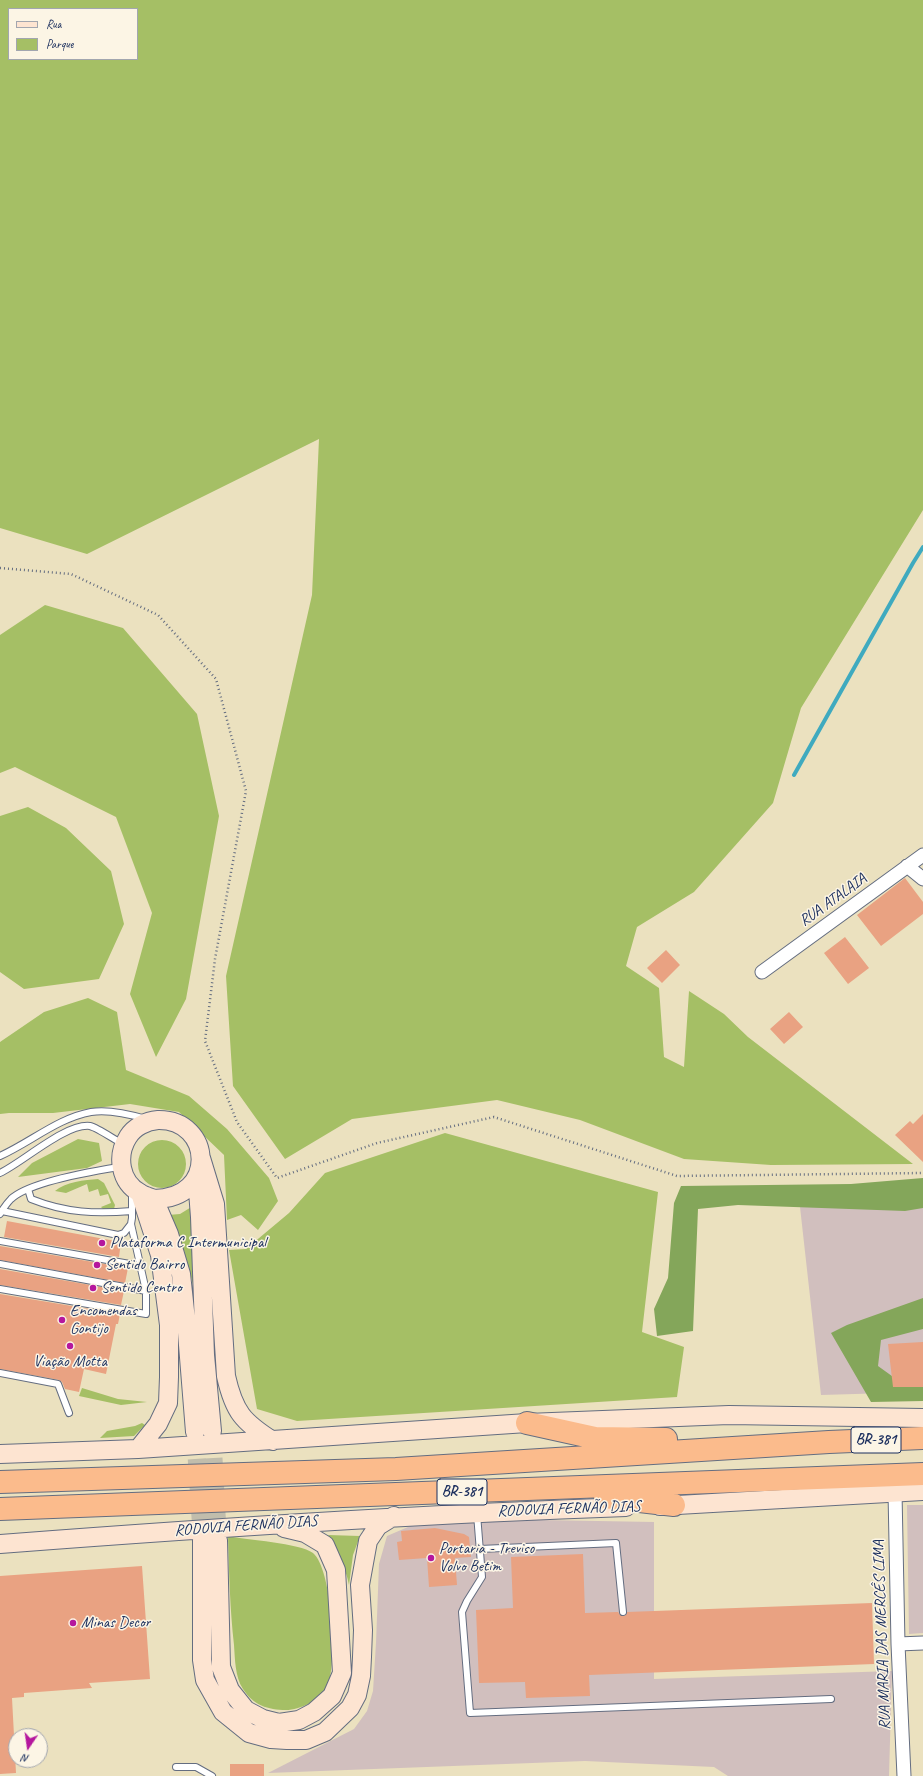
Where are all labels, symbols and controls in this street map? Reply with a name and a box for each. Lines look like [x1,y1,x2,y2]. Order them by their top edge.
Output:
legend [8,8,138,60]
text: Rua [46,16,61,32]
text: Parque [46,36,74,52]
street label: RUA ATALAIA [796,869,870,931]
place label: Plataforma C Intermunicipal [110,1233,266,1253]
marker: Plataforma C Intermunicipal [97,1238,107,1248]
place label: Sentido Bairro [105,1255,184,1275]
marker: Sentido Bairro [92,1260,102,1270]
place label: Sentido Centro [101,1278,182,1298]
marker: Sentido Centro [88,1283,98,1293]
place label: Encomendas Gontijo [70,1301,137,1339]
marker: Encomendas Gontijo [57,1315,67,1325]
marker: Viação Motta [65,1341,75,1351]
place label: Viação Motta [33,1352,107,1372]
road number: BR-381 [851,1427,901,1453]
road number: BR-381 [437,1479,487,1505]
street label: RODOVIA FERNÃO DIAS [497,1497,641,1521]
street label: RODOVIA FERNÃO DIAS [174,1511,318,1541]
place label: Portaria - Treviso Volvo Betim [439,1539,534,1577]
street label: RUA MARIA DAS MERCÊS LIMA [869,1540,895,1730]
marker: Portaria - Treviso Volvo Betim [426,1553,436,1563]
place label: Minas Decor [81,1613,150,1633]
marker: Minas Decor [68,1618,78,1628]
north arrow [8,1728,48,1768]
text: N [21,1751,30,1766]

